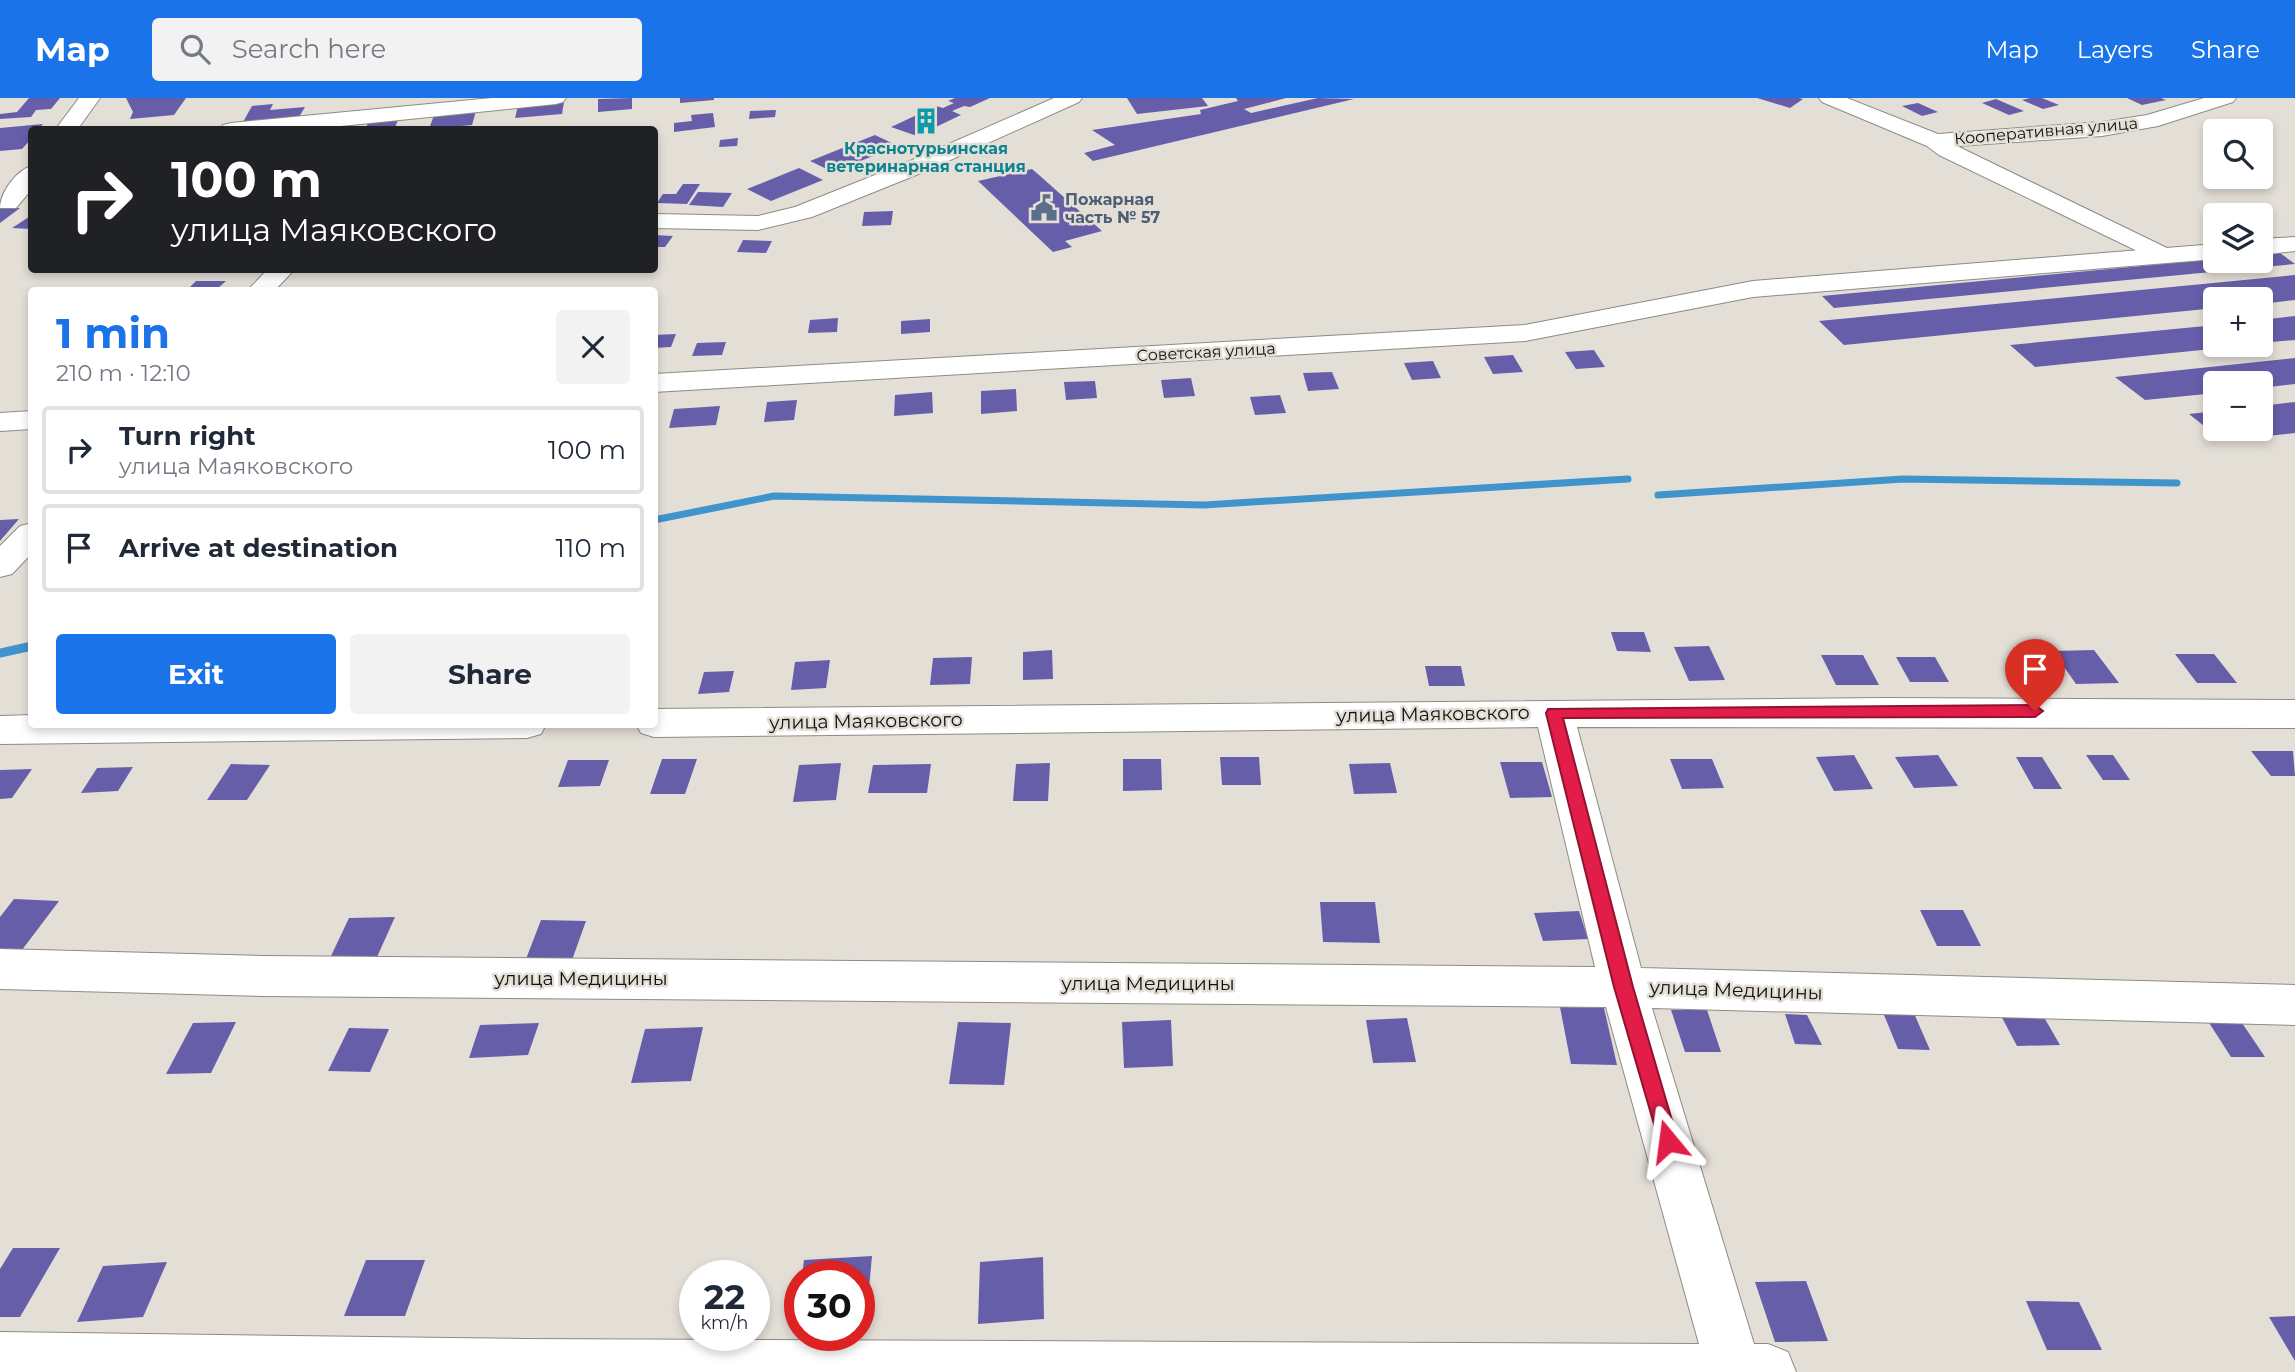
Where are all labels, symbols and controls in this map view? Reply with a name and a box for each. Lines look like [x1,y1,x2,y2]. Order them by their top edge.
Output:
search box [152,18,642,81]
text: Map [35,29,110,69]
icon: search [176,30,214,68]
text: Search here [232,33,386,65]
text: Map [1985,35,2039,64]
text: Layers [2077,35,2153,64]
text: Share [2191,35,2260,64]
building icon: Краснотурьинская ветеринарная станция [911,106,941,136]
street label: Кооперативная улица [1953,114,2139,148]
map controls [2203,119,2273,441]
button: search [2203,119,2273,189]
place label: Краснотурьинская ветеринарная станция [826,139,1026,176]
text: 100 m [171,150,322,209]
icon: right [56,154,147,245]
place label: Пожарная часть № 57 [1065,190,1160,227]
public building icon: Пожарная часть № 57 [1029,193,1059,223]
button: layers [2203,203,2273,273]
text: улица Маяковского [171,210,497,249]
button: + [2203,287,2273,357]
text: 1 min [56,307,170,359]
button: close [556,310,630,384]
street label: Советская улица [1136,339,1276,365]
text: 210 m · 12:10 [56,359,191,387]
button: − [2203,371,2273,441]
text: Turn right [119,420,255,452]
icon: right [60,431,98,469]
text: 100 m [548,434,626,466]
text: улица Маяковского [119,452,353,480]
icon: arrive [60,529,98,567]
text: Arrive at destination [119,532,398,564]
text: 110 m [556,532,626,564]
button: Exit [56,634,336,714]
button: Share [350,634,630,714]
pin [2005,639,2065,711]
icon: arrive [2016,650,2054,688]
street label: улица Маяковского [1335,701,1530,727]
street label: улица Маяковского [768,708,963,734]
street label: улица Медицины [493,967,668,990]
street label: улица Медицины [1060,972,1235,995]
street label: улица Медицины [1648,975,1823,1005]
position arrow [1631,1104,1705,1178]
speed limit sign: 30 [784,1260,875,1351]
text: 22 [704,1275,745,1318]
text: km/h [700,1312,749,1334]

